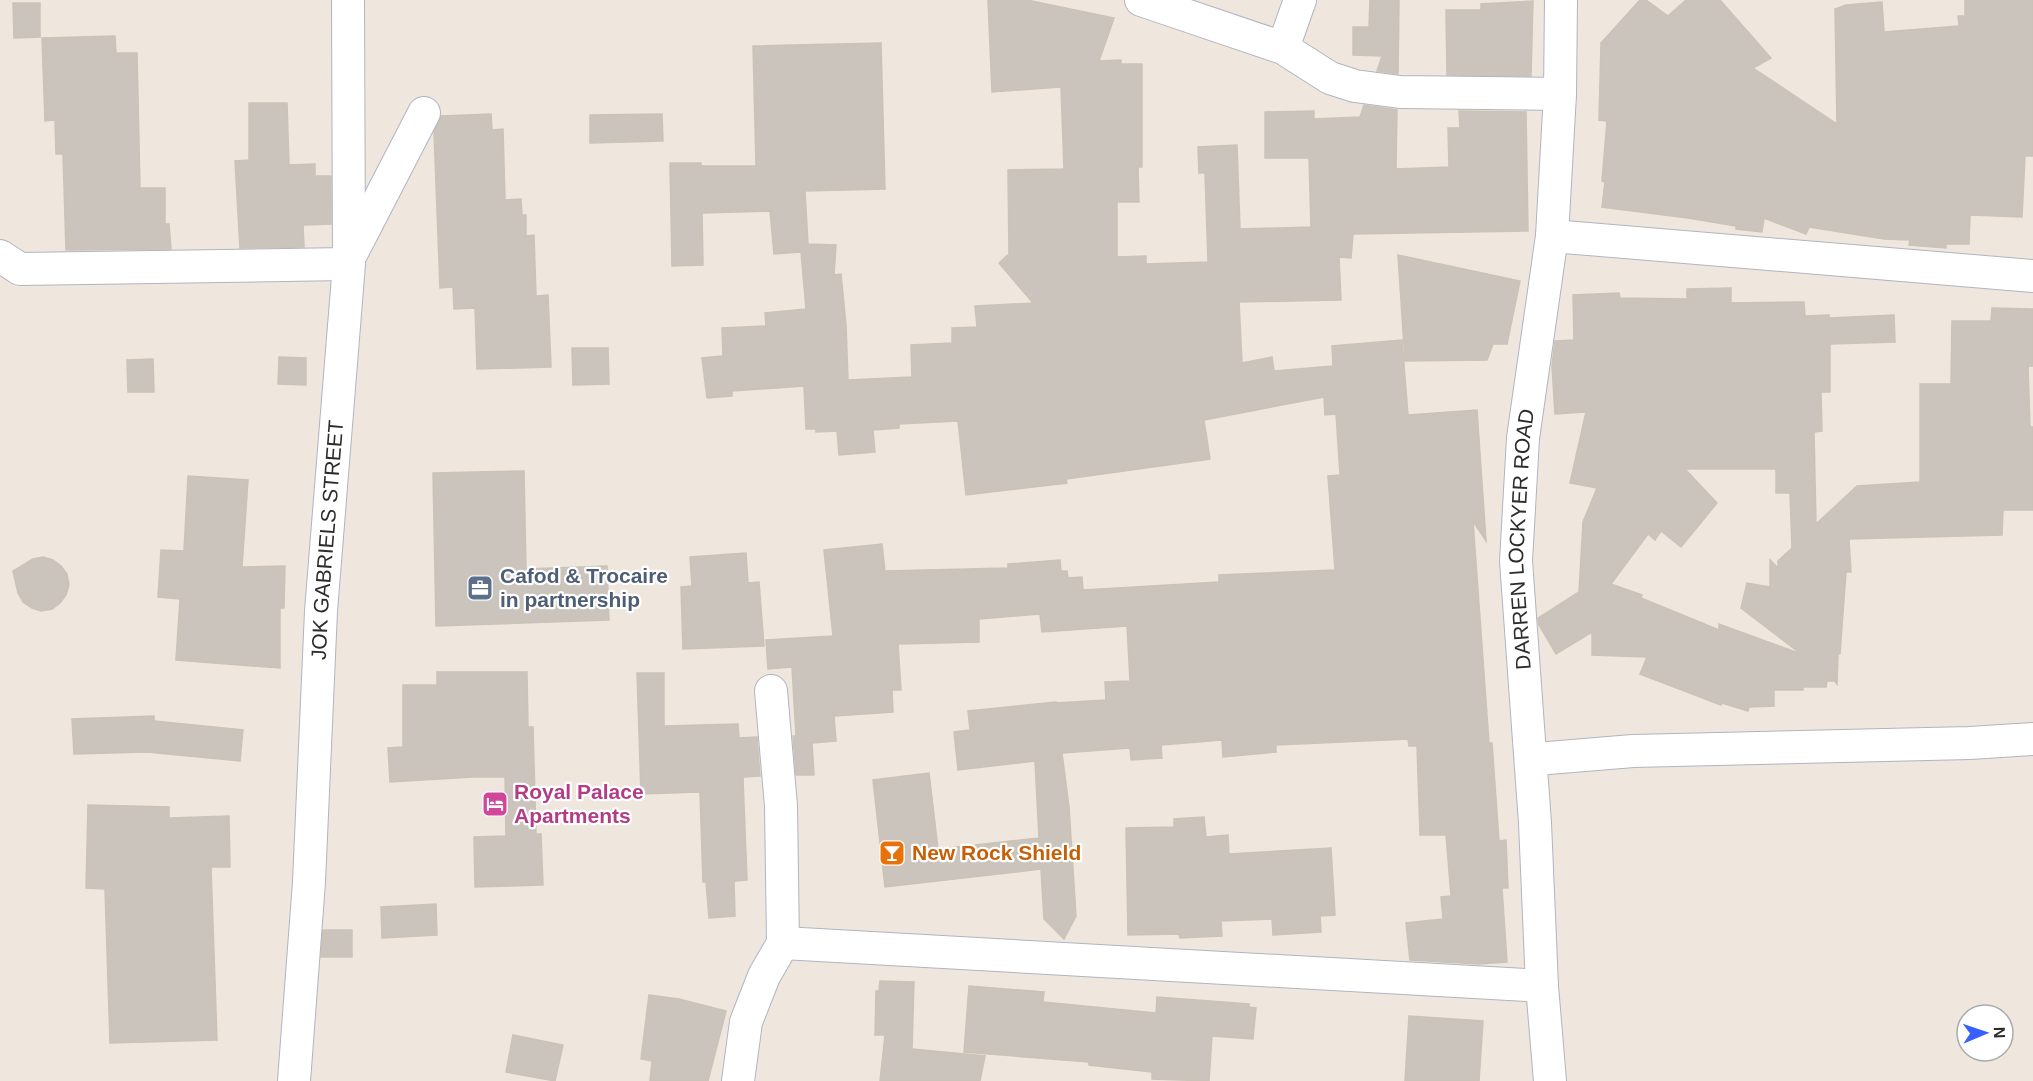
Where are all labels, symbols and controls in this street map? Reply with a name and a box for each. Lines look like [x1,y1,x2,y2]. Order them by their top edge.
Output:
street label: DARREN LOCKYER ROAD [1504,407,1538,671]
street label: JOK GABRIELS STREET [307,419,347,661]
place label: Cafod & Trocaire in partnership [500,564,668,611]
office icon: Cafod & Trocaire in partnership [465,573,495,603]
place label: Royal Palace Apartments [514,780,644,827]
hotel icon: Royal Palace Apartments [480,789,510,819]
bar icon: New Rock Shield [877,838,907,868]
place label: New Rock Shield [912,841,1081,864]
north arrow [1955,1003,2015,1063]
text: N [1991,1026,2008,1039]

